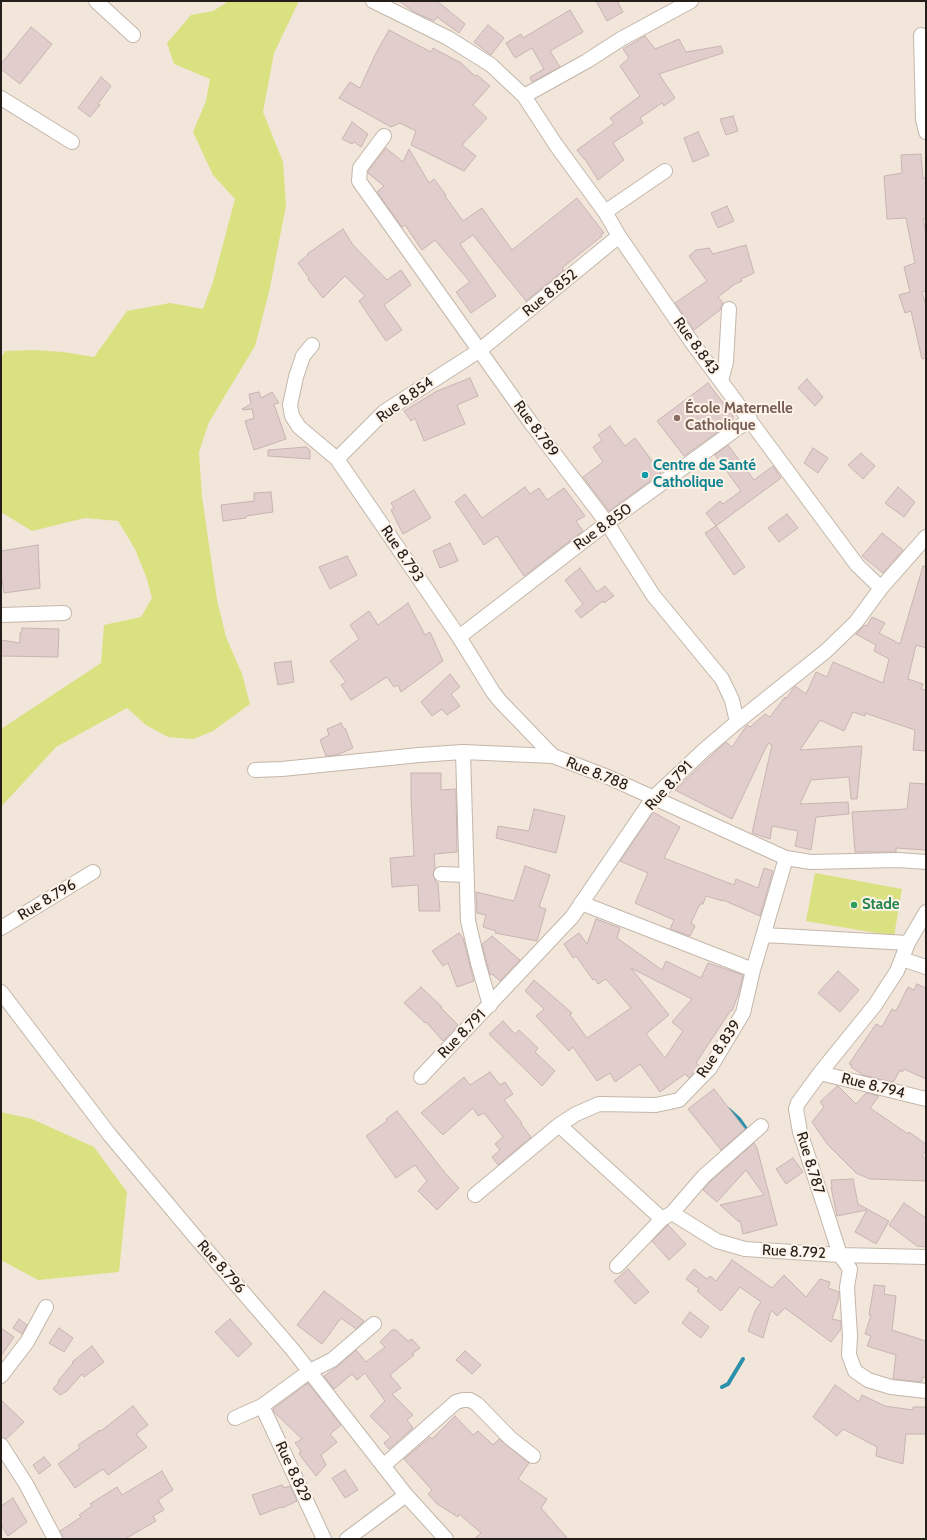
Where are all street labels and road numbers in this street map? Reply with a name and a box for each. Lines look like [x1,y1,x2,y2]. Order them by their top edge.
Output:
street label: Rue 8.852 [519,266,581,320]
street label: Rue 8.843 [669,314,723,378]
street label: Rue 8.854 [373,373,437,427]
street label: Rue 8.789 [510,397,562,461]
street label: Rue 8.850 [570,500,636,554]
street label: Rue 8.793 [377,522,427,586]
street label: Rue 8.788 [563,753,631,795]
street label: Rue 8.791 [642,758,696,814]
street label: Rue 8.796 [15,876,79,924]
street label: Rue 8.791 [434,1006,490,1062]
street label: Rue 8.839 [693,1017,745,1081]
street label: Rue 8.794 [839,1069,907,1103]
street label: Rue 8.787 [792,1130,828,1196]
street label: Rue 8.796 [193,1237,249,1297]
street label: Rue 8.792 [762,1241,826,1263]
street label: Rue 8.829 [271,1439,315,1505]

